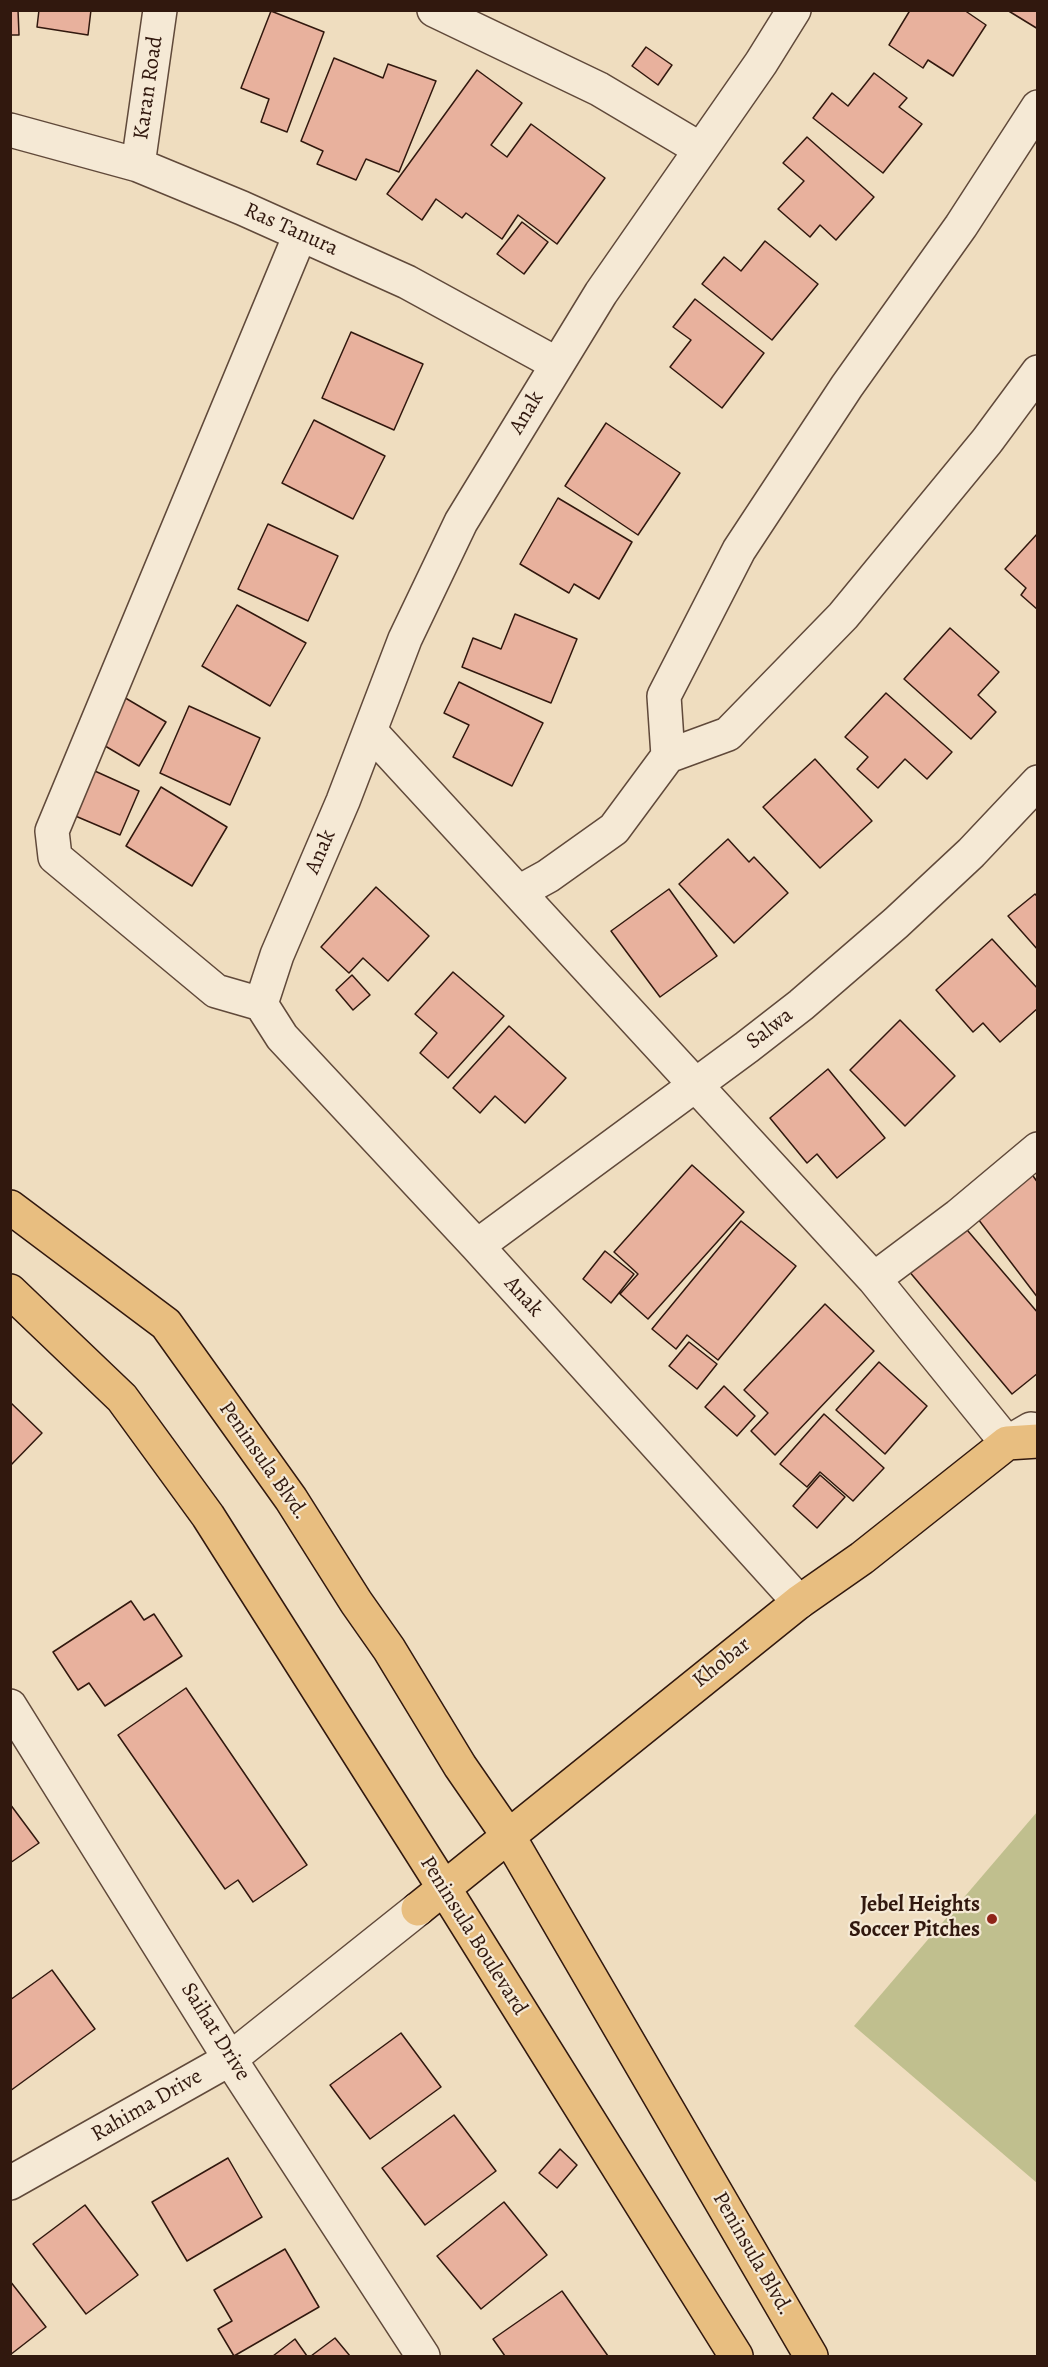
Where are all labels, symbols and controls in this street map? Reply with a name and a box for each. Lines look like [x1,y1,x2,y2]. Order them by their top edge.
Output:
street label: Karan Road [129,34,169,142]
street label: Ras Tanura [240,198,342,262]
street label: Anak [504,387,550,439]
street label: Anak [300,826,342,878]
street label: Salwa [741,1003,799,1055]
street label: Anak [498,1271,548,1323]
street label: Peninsula Blvd. [212,1397,314,1525]
street label: Khobar [688,1632,756,1694]
street label: Peninsula Boulevard [413,1852,533,2020]
place label: Jebel Heights Soccer Pitches [849,1893,980,1945]
marker: Jebel Heights Soccer Pitches [985,1912,999,1926]
street label: Saihat Drive [174,1978,256,2086]
street label: Rahima Drive [87,2064,207,2148]
street label: Peninsula Blvd. [706,2187,798,2321]

